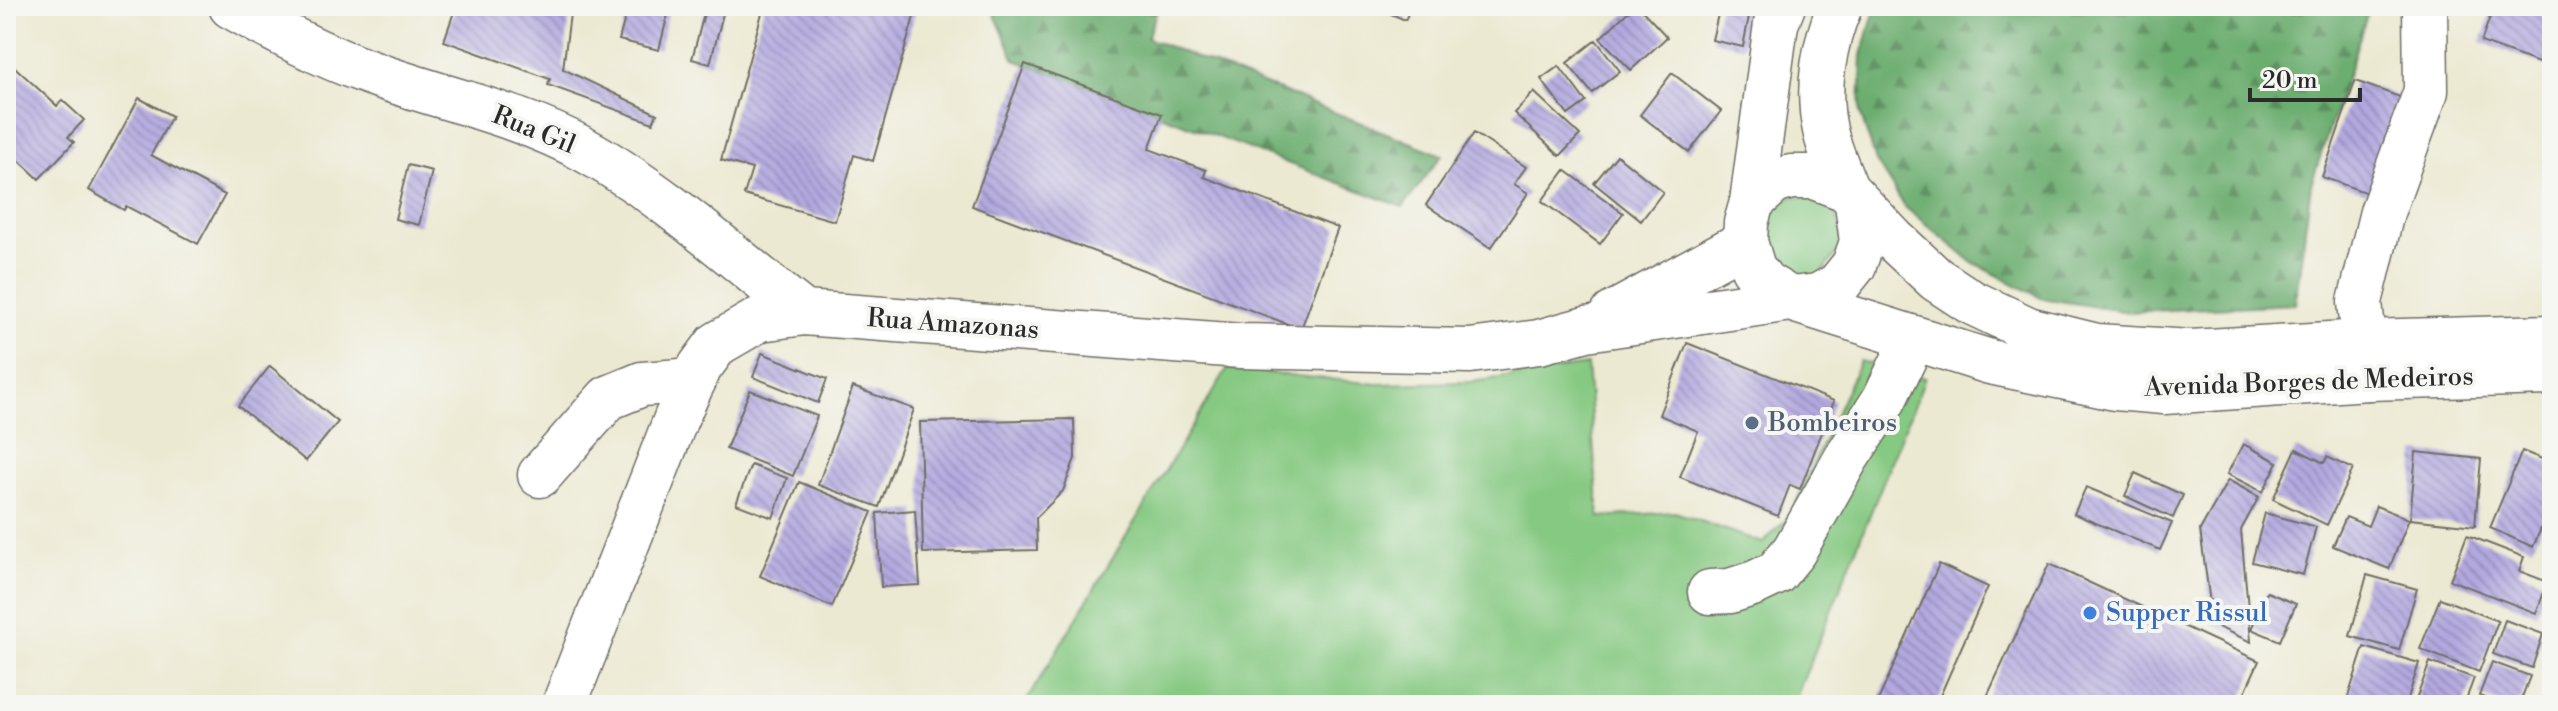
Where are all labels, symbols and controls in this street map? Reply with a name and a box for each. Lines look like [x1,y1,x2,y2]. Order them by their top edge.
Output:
scale bar [2250,52,2360,102]
text: 20 m [2262,66,2318,96]
street label: Rua Gil [488,99,580,161]
street label: Rua Amazonas [866,302,1040,346]
street label: Avenida Borges de Medeiros [2143,360,2474,404]
place label: Bombeiros [1767,407,1897,439]
marker: Bombeiros [1743,414,1761,432]
place label: Supper Rissul [2106,597,2268,629]
marker: Supper Rissul [2081,604,2099,622]

